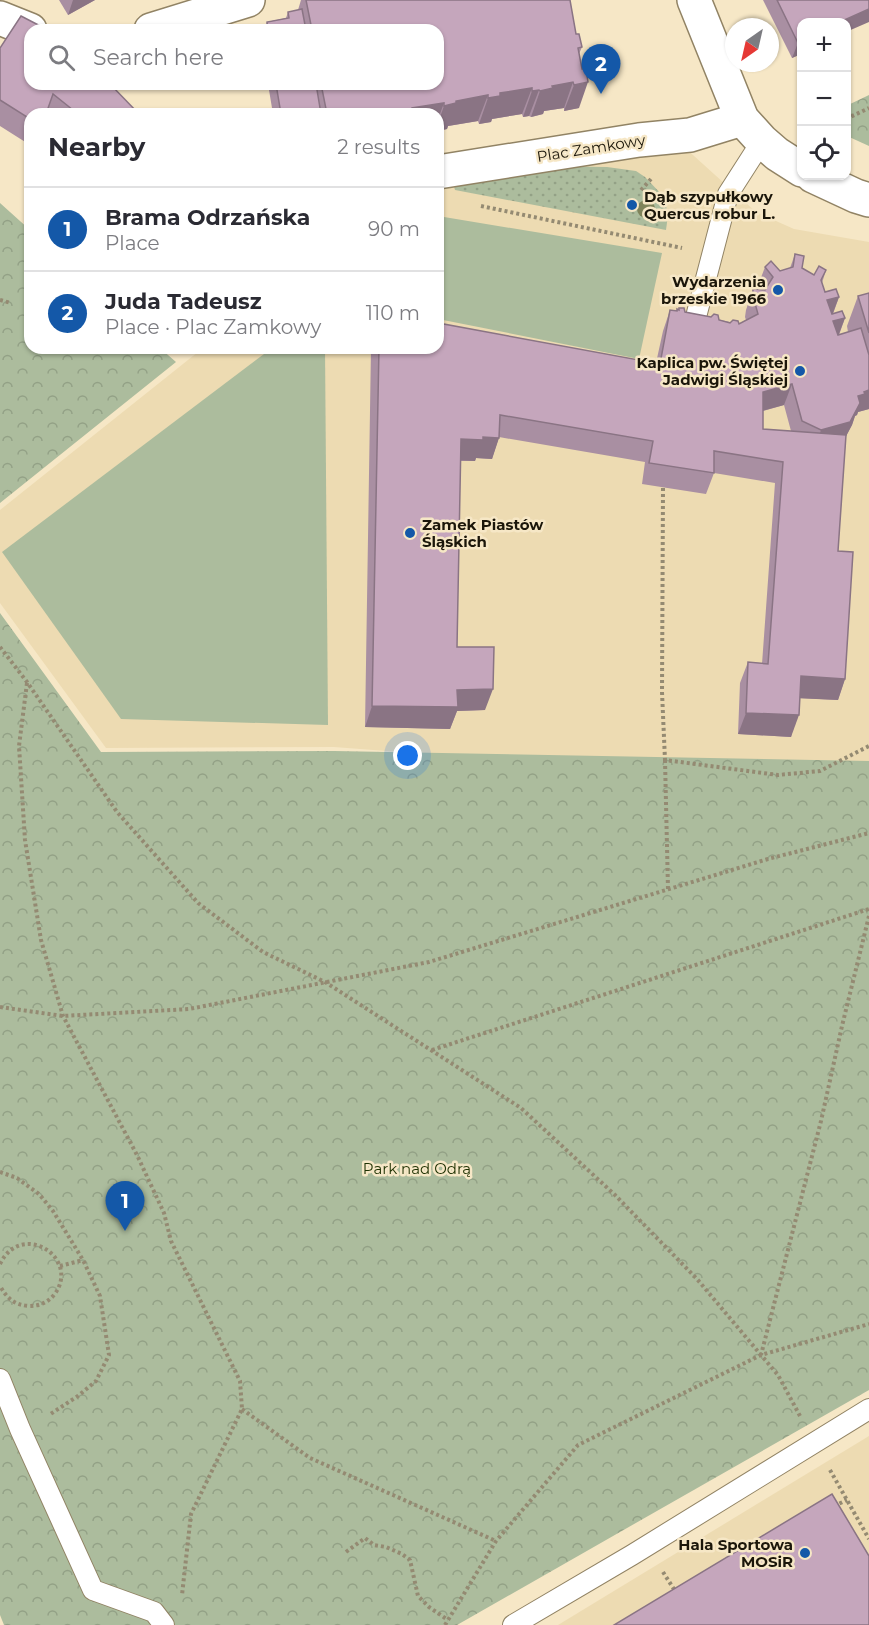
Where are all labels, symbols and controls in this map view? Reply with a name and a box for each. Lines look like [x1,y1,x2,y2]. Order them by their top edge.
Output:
north arrow [725,18,779,72]
map controls [797,18,851,180]
button: + [797,18,851,72]
search box [24,24,444,90]
icon: search [45,41,78,74]
text: Search here [93,44,224,71]
pin: 2 [582,44,620,94]
button: − [797,72,851,126]
button: locate [797,126,851,180]
street label: Plac Zamkowy [535,130,647,166]
text: Nearby [48,131,145,163]
text: 2 results [337,135,420,159]
place label: Dąb szypułkowy Quercus robur L. [644,187,775,223]
marker: Dąb szypułkowy Quercus robur L. [625,198,639,212]
text: Brama Odrzańska [105,204,310,231]
text: 1 [64,217,71,241]
text: 90 m [368,217,420,241]
text: Place [105,231,160,255]
place label: Wydarzenia brzeskie 1966 [661,272,766,308]
marker: Wydarzenia brzeskie 1966 [771,283,785,297]
text: Juda Tadeusz [105,288,262,315]
text: 2 [62,301,73,325]
text: 110 m [366,301,420,325]
text: Place · Plac Zamkowy [105,315,321,339]
place label: Kaplica pw. Świętej Jadwigi Śląskiej [637,353,788,389]
marker: Kaplica pw. Świętej Jadwigi Śląskiej [793,364,807,378]
place label: Zamek Piastów Śląskich [422,515,544,551]
marker: Zamek Piastów Śląskich [403,526,417,540]
your location [393,741,422,770]
park label: Park nad Odrą [363,1159,471,1178]
pin: 1 [106,1182,144,1231]
place label: Hala Sportowa MOSiR [678,1535,793,1571]
marker: Hala Sportowa MOSiR [798,1546,812,1560]

